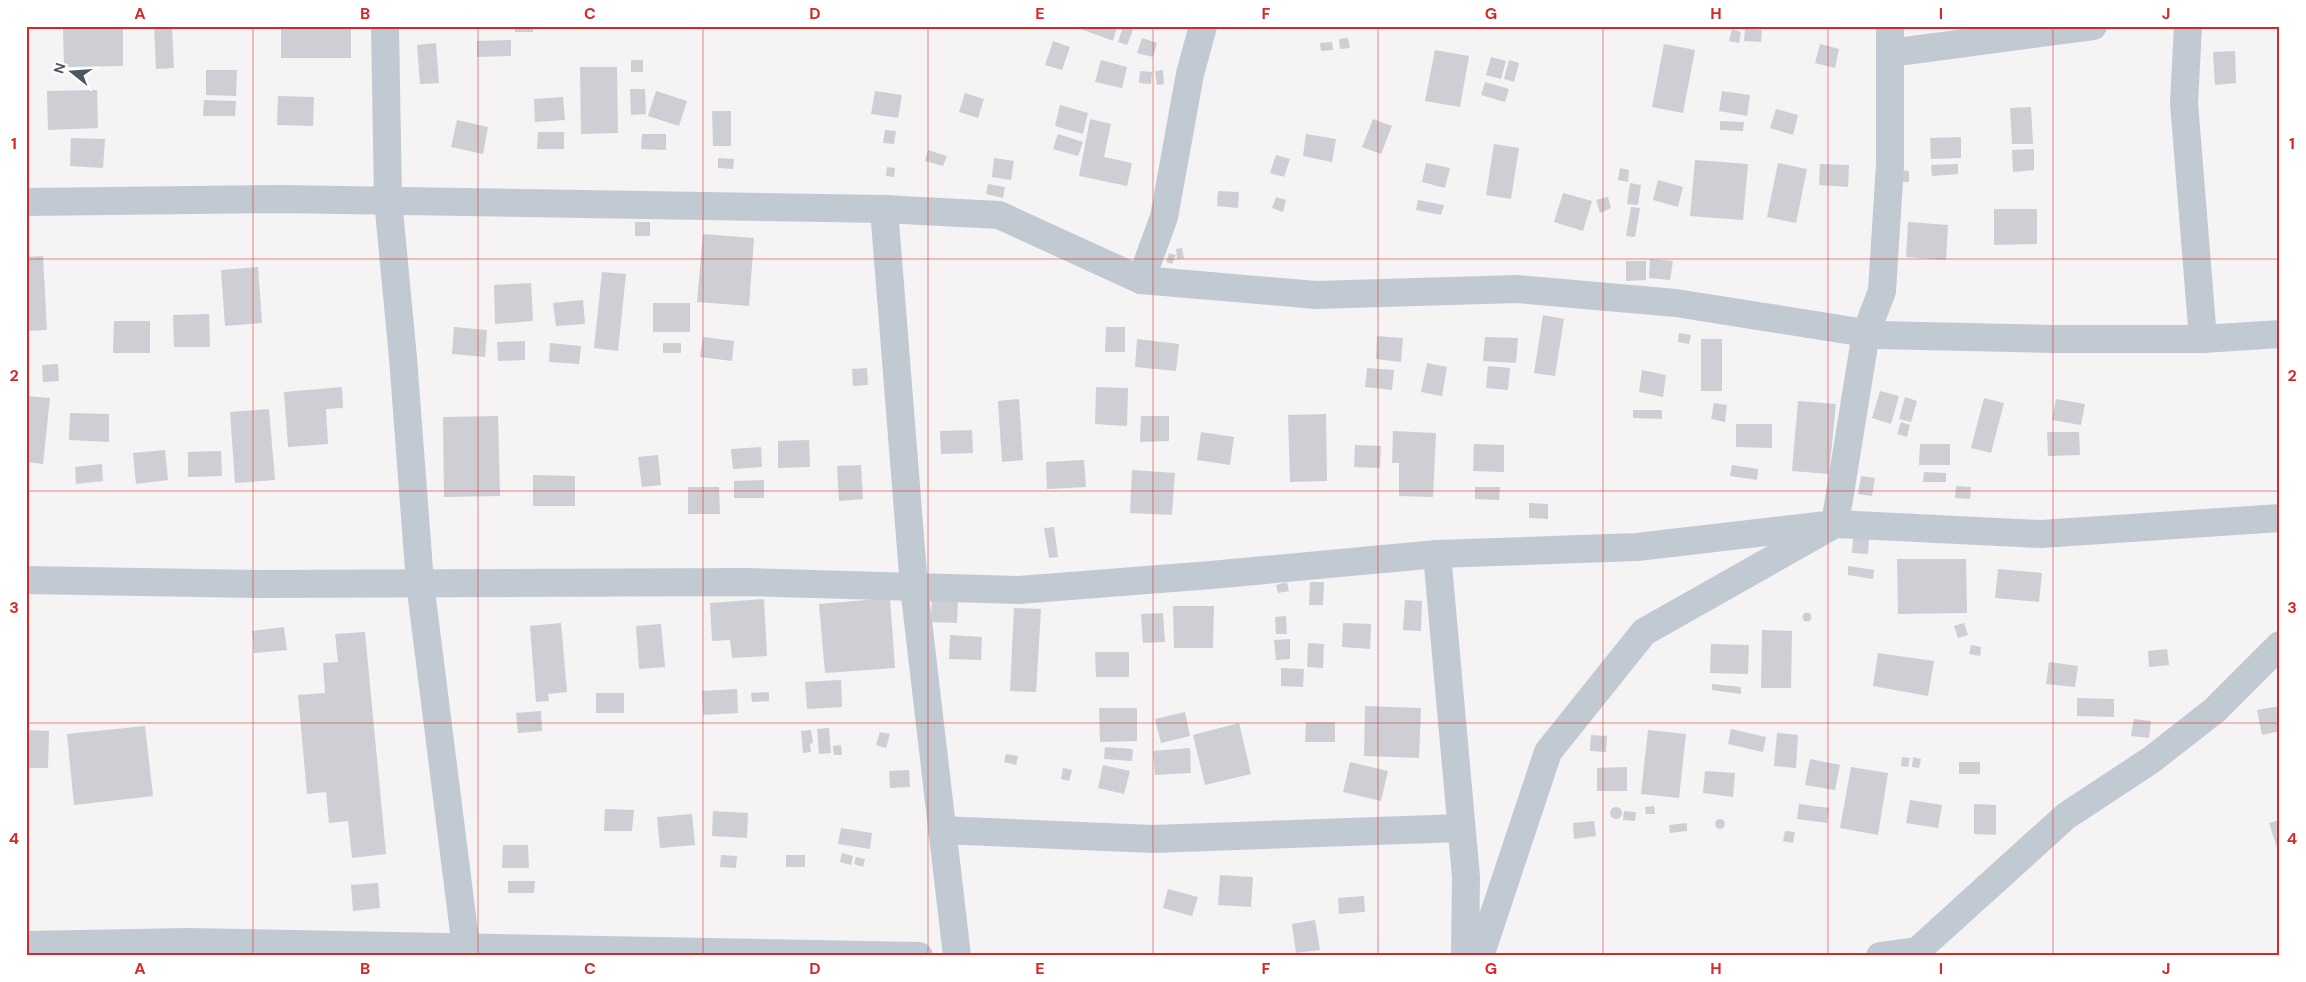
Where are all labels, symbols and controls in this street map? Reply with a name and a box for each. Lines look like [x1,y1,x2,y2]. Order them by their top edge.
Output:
text: A [134,3,146,24]
text: B [360,3,370,24]
text: C [584,3,596,24]
text: D [809,3,821,24]
text: E [1035,3,1045,24]
text: F [1262,3,1271,24]
text: G [1485,3,1497,24]
text: H [1710,3,1722,24]
text: I [1939,3,1943,24]
text: J [2162,3,2170,24]
north arrow [48,48,98,98]
text: N [49,61,70,76]
text: 1 [11,133,17,154]
text: 1 [2289,133,2295,154]
text: 2 [9,365,19,386]
text: 2 [2287,365,2297,386]
text: 3 [9,597,19,618]
text: 3 [2287,597,2297,618]
text: 4 [9,828,19,849]
text: 4 [2287,828,2297,849]
text: A [134,958,146,979]
text: B [360,958,370,979]
text: C [584,958,596,979]
text: D [809,958,821,979]
text: E [1035,958,1045,979]
text: F [1262,958,1271,979]
text: G [1485,958,1497,979]
text: H [1710,958,1722,979]
text: I [1939,958,1943,979]
text: J [2162,958,2170,979]

